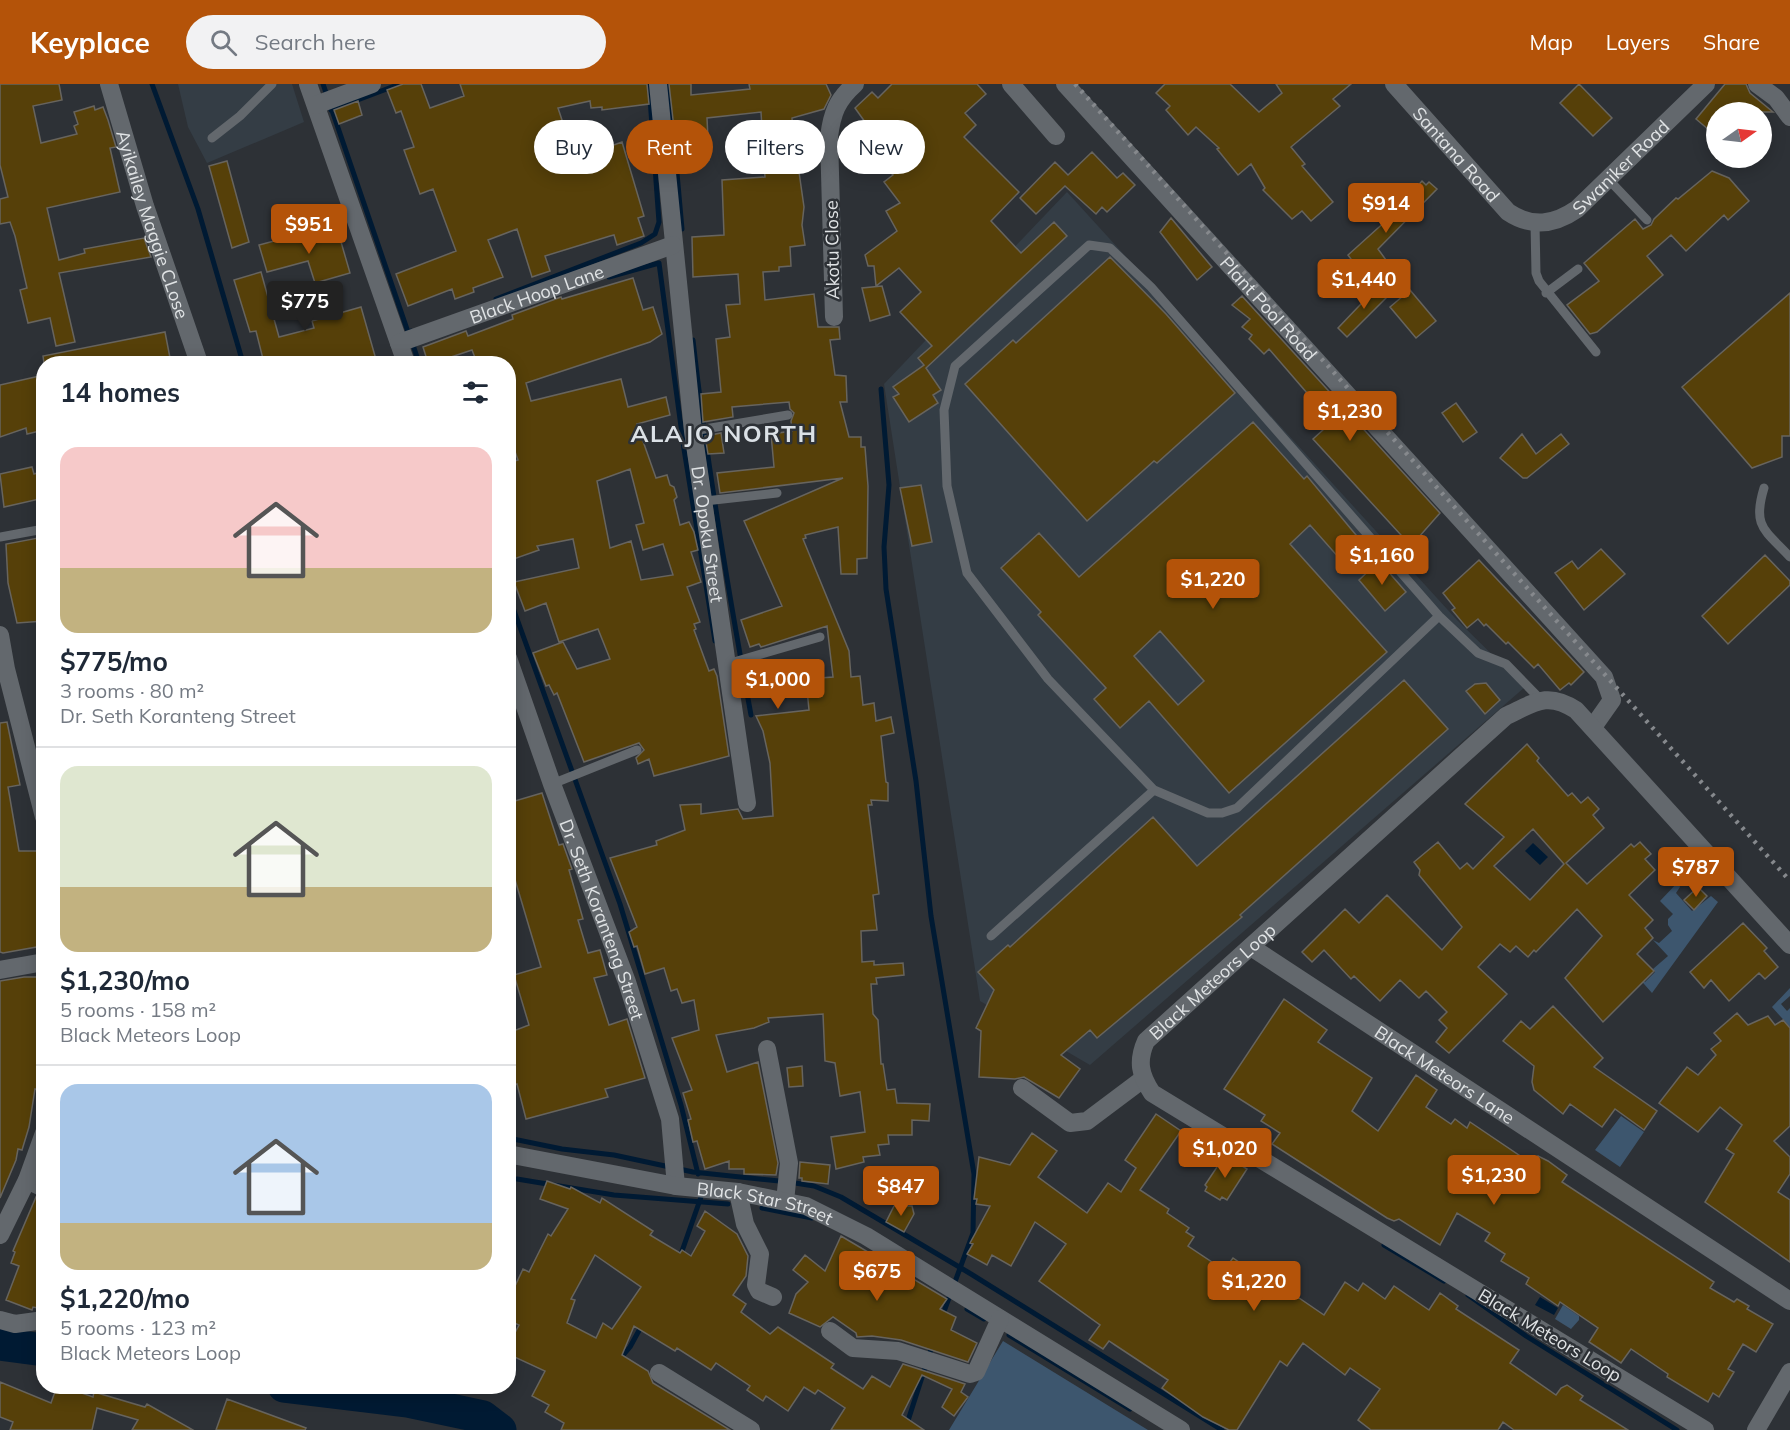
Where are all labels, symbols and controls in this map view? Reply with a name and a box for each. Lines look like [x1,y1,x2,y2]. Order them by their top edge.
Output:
search box [186,15,606,69]
text: Keyplace [30,25,150,60]
icon: search [207,26,240,59]
text: Search here [255,28,376,56]
text: Map [1530,29,1573,55]
text: Layers [1606,29,1670,55]
text: Share [1703,29,1760,55]
street label: Santana Road [1408,102,1505,207]
north arrow [1706,102,1772,168]
map controls [1706,102,1772,168]
street label: Swaniker Road [1567,115,1674,219]
chip: Buy [534,120,614,174]
chip: Rent [626,120,713,174]
chip: Filters [725,120,825,174]
chip: New [837,120,925,174]
street label: Ayikailey Maggie CLose [112,127,194,322]
pin: $914 [1350,183,1422,234]
text: $914 [1362,190,1410,215]
street label: Akotu Close [820,200,844,300]
pin: $951 [273,204,345,255]
text: $951 [285,211,333,236]
street label: Plant Pool Road [1215,251,1322,365]
street label: Black Hoop Lane [466,259,607,328]
pin: $1,440 [1315,259,1413,310]
text: $1,440 [1332,266,1396,291]
pin: $775 [269,281,341,332]
text: $775 [281,288,329,313]
text: 14 homes [60,376,180,409]
icon: filters [459,376,492,409]
pin: $1,230 [1301,391,1399,442]
text: $1,230 [1318,398,1382,423]
district label: ALAJO NORTH [630,418,818,448]
street label: Dr. Opoku Street [687,464,729,604]
icon: home [222,486,330,594]
pin: $1,160 [1333,535,1431,586]
text: $1,160 [1350,542,1414,567]
pin: $1,220 [1164,559,1262,610]
text: $1,220 [1181,566,1245,591]
text: $775/mo [60,645,168,678]
pin: $1,000 [729,659,827,710]
text: $1,000 [746,666,810,691]
text: 3 rooms · 80 m² [60,678,204,703]
text: Dr. Seth Koranteng Street [60,703,296,728]
icon: home [222,805,330,913]
street label: Dr. Seth Koranteng Street [555,816,650,1023]
pin: $787 [1660,847,1732,898]
text: $787 [1672,854,1720,879]
street label: Black Meteors Loop [1144,918,1280,1044]
text: $1,230/mo [60,964,190,997]
text: 5 rooms · 158 m² [60,997,216,1022]
street label: Black Meteors Lane [1371,1020,1519,1129]
text: Black Meteors Loop [60,1022,241,1047]
icon: home [222,1123,330,1231]
pin: $1,020 [1176,1128,1274,1179]
text: $1,020 [1193,1135,1257,1160]
pin: $1,230 [1445,1155,1543,1206]
text: $1,230 [1462,1162,1526,1187]
pin: $847 [865,1166,937,1217]
text: $847 [877,1173,925,1198]
street label: Black Star Street [696,1177,837,1229]
pin: $675 [841,1251,913,1302]
text: $675 [853,1258,901,1283]
pin: $1,220 [1205,1261,1303,1312]
text: $1,220 [1222,1268,1286,1293]
text: $1,220/mo [60,1282,190,1315]
street label: Black Meteors Loop [1474,1283,1626,1387]
text: 5 rooms · 123 m² [60,1315,216,1340]
text: Black Meteors Loop [60,1340,241,1365]

